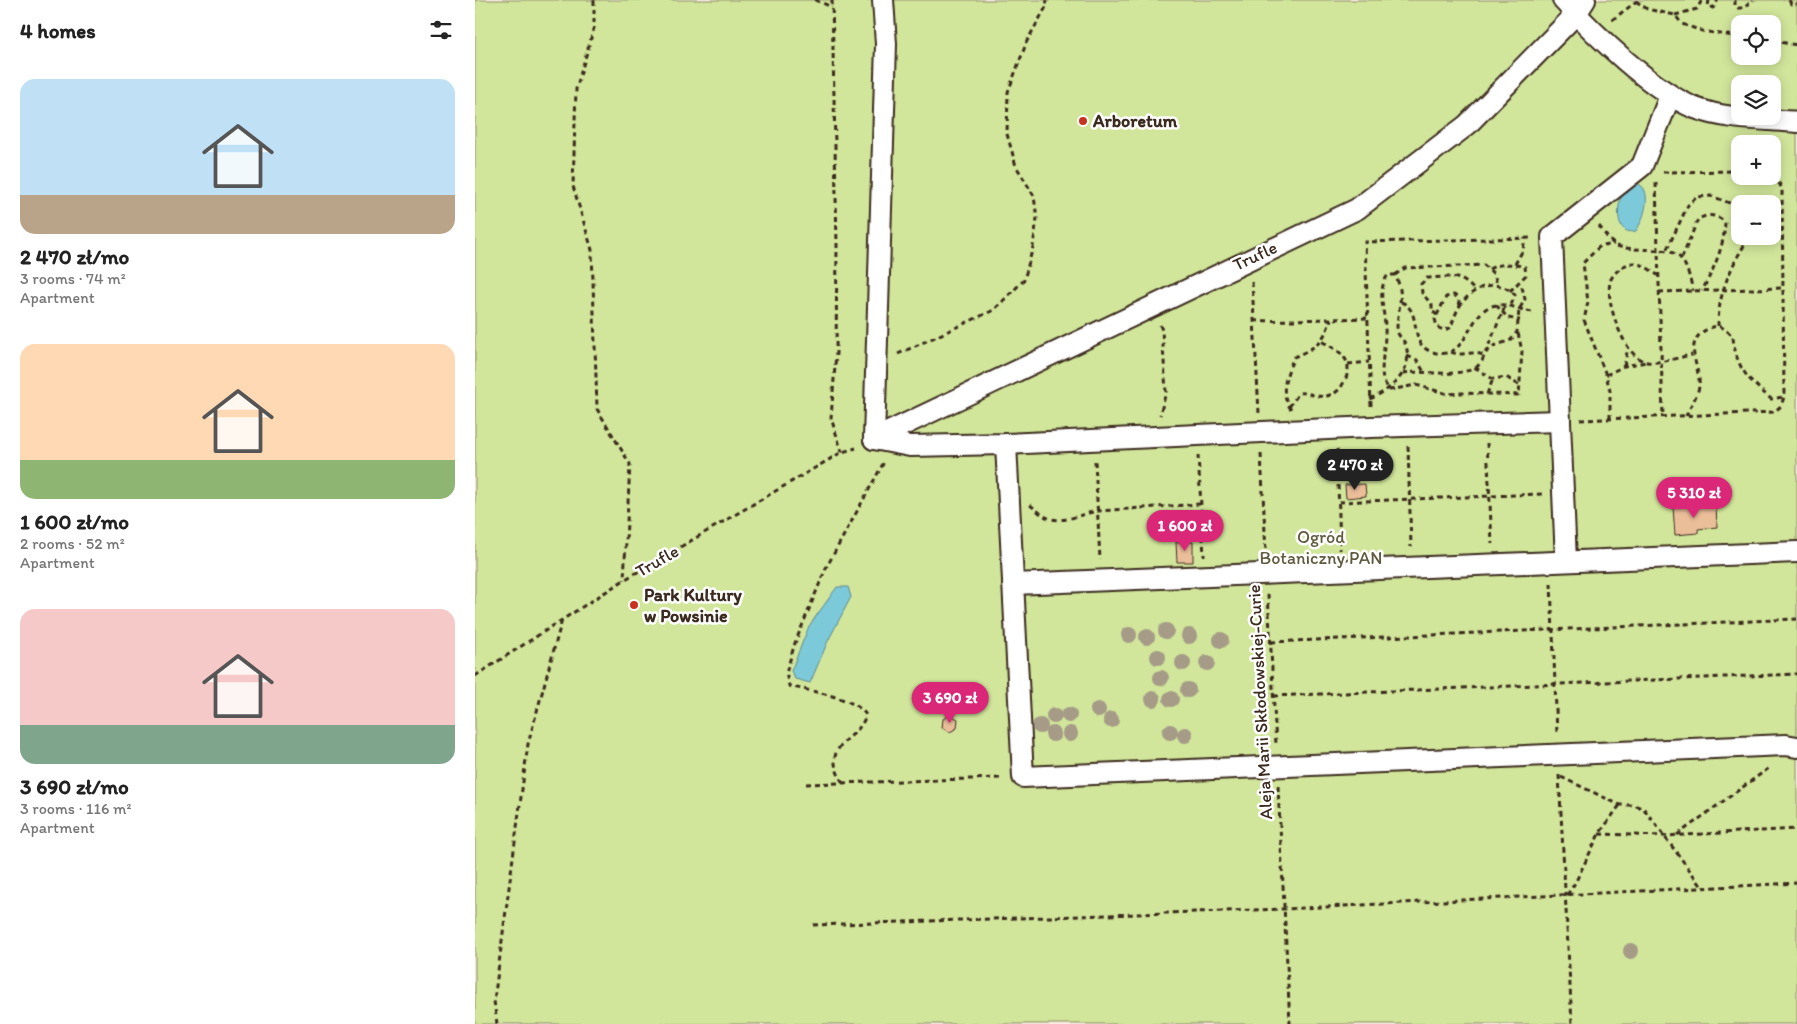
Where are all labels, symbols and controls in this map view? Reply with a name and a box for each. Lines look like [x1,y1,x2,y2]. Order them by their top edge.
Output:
map controls [1731,15,1781,245]
button: locate [1731,15,1781,65]
icon: filters [427,16,455,44]
text: 4 homes [20,18,96,43]
button: layers [1731,75,1781,125]
place label: Arboretum [1092,110,1178,132]
icon: home [193,111,283,201]
marker: Arboretum [1077,115,1089,127]
button: + [1731,135,1781,185]
button: − [1731,195,1781,245]
street label: Trufle [1229,236,1281,276]
text: 2 470 zł/mo [20,244,129,269]
text: 3 rooms · 74 m² [20,269,126,288]
text: Apartment [20,288,95,307]
icon: home [193,376,283,466]
pin: 2 470 zł [1303,448,1407,491]
text: 2 470 zł [1327,455,1383,474]
pin: 5 310 zł [1642,476,1746,519]
text: 5 310 zł [1667,483,1721,502]
text: 1 600 zł/mo [20,509,129,534]
pin: 1 600 zł [1133,510,1237,552]
text: 1 600 zł [1158,516,1212,535]
park label: Ogród Botaniczny PAN [1260,526,1382,569]
text: 2 rooms · 52 m² [20,534,125,553]
street label: Trufle [631,540,683,582]
text: Apartment [20,553,95,572]
place label: Park Kultury w Powsinie [644,584,742,627]
street label: Aleja Marii Skłodowskiej-Curie [1243,584,1277,820]
marker: Park Kultury w Powsinie [628,599,640,611]
icon: home [193,641,283,731]
pin: 3 690 zł [898,682,1002,724]
text: 3 690 zł [923,688,977,707]
text: 3 690 zł/mo [20,774,129,799]
text: 3 rooms · 116 m² [20,799,131,818]
text: Apartment [20,818,95,837]

